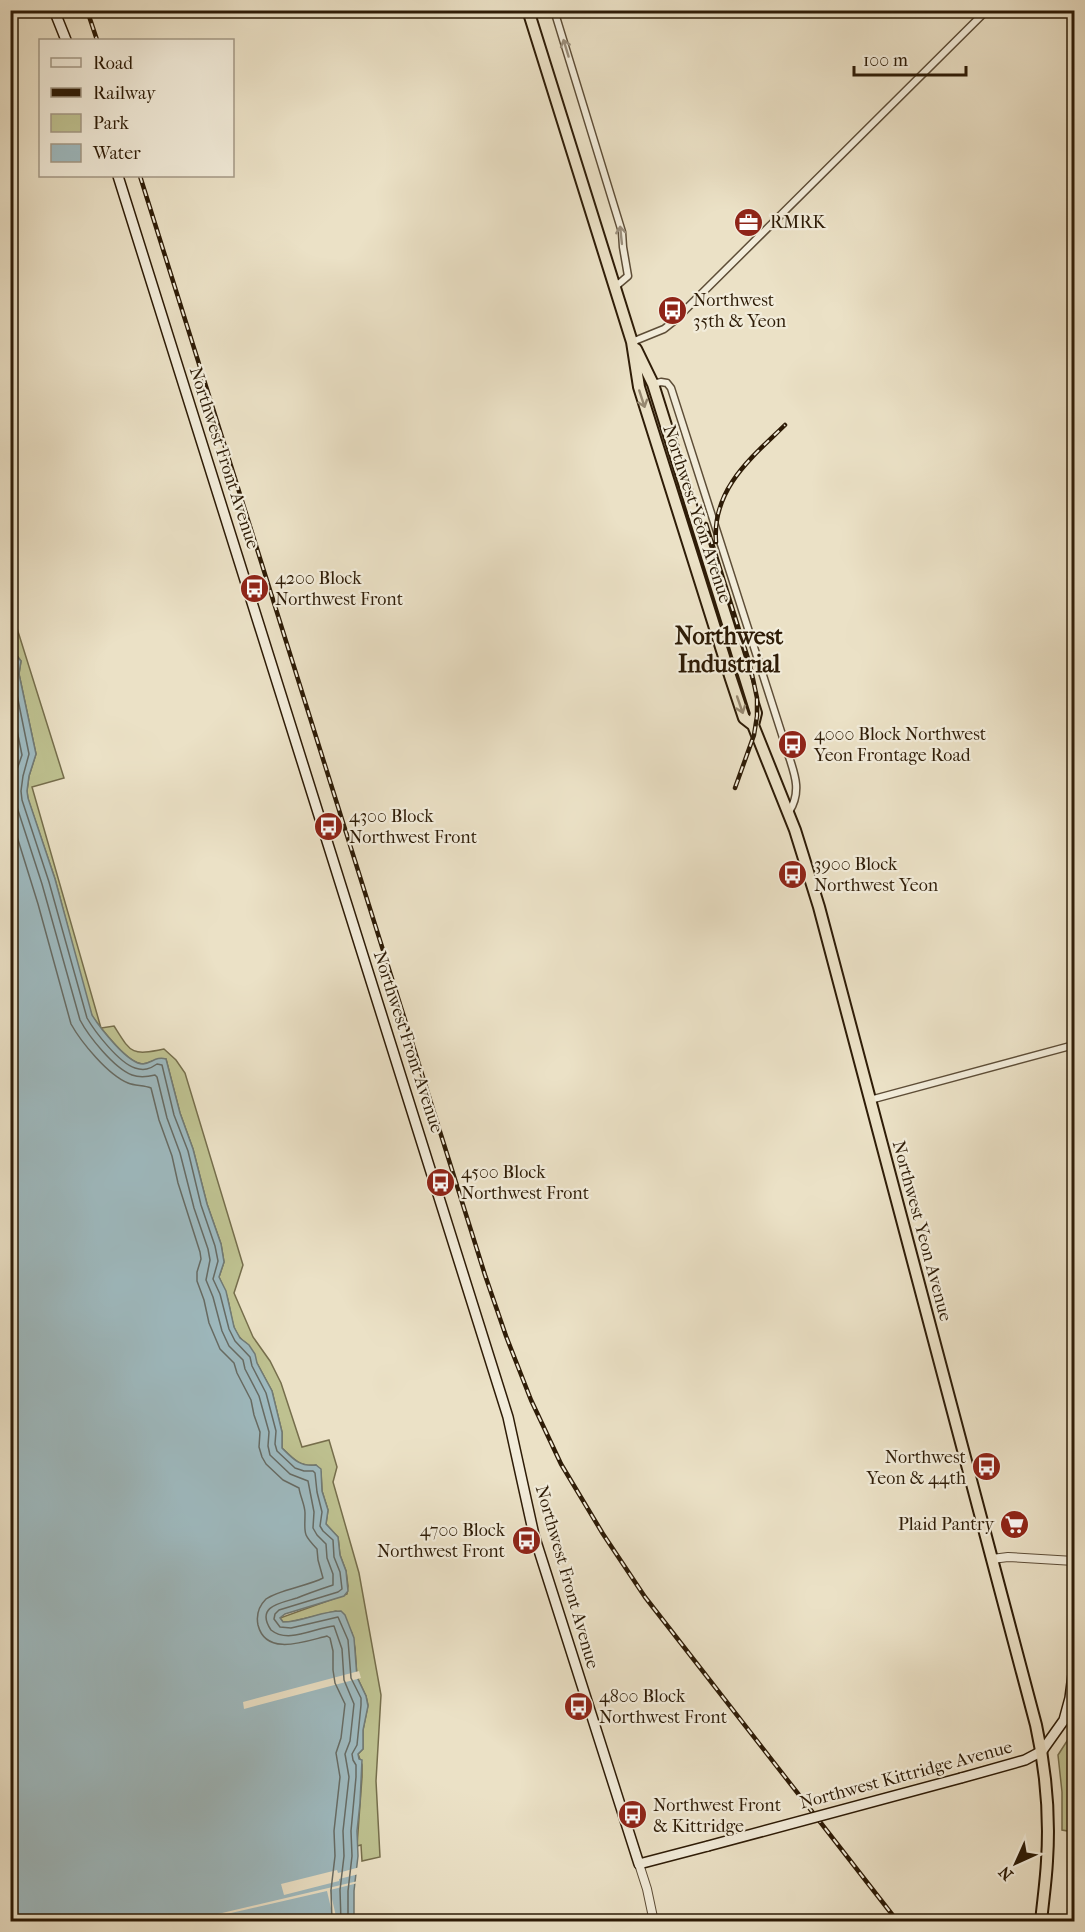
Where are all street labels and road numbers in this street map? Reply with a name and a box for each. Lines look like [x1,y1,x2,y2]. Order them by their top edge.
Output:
street label: Northwest Front Avenue [185,364,263,552]
street label: Northwest Yeon Avenue [658,422,736,606]
street label: Northwest Front Avenue [369,948,447,1136]
street label: Northwest Yeon Avenue [888,1138,956,1324]
street label: Northwest Front Avenue [531,1483,603,1671]
street label: Northwest Kittridge Avenue [797,1736,1015,1814]

